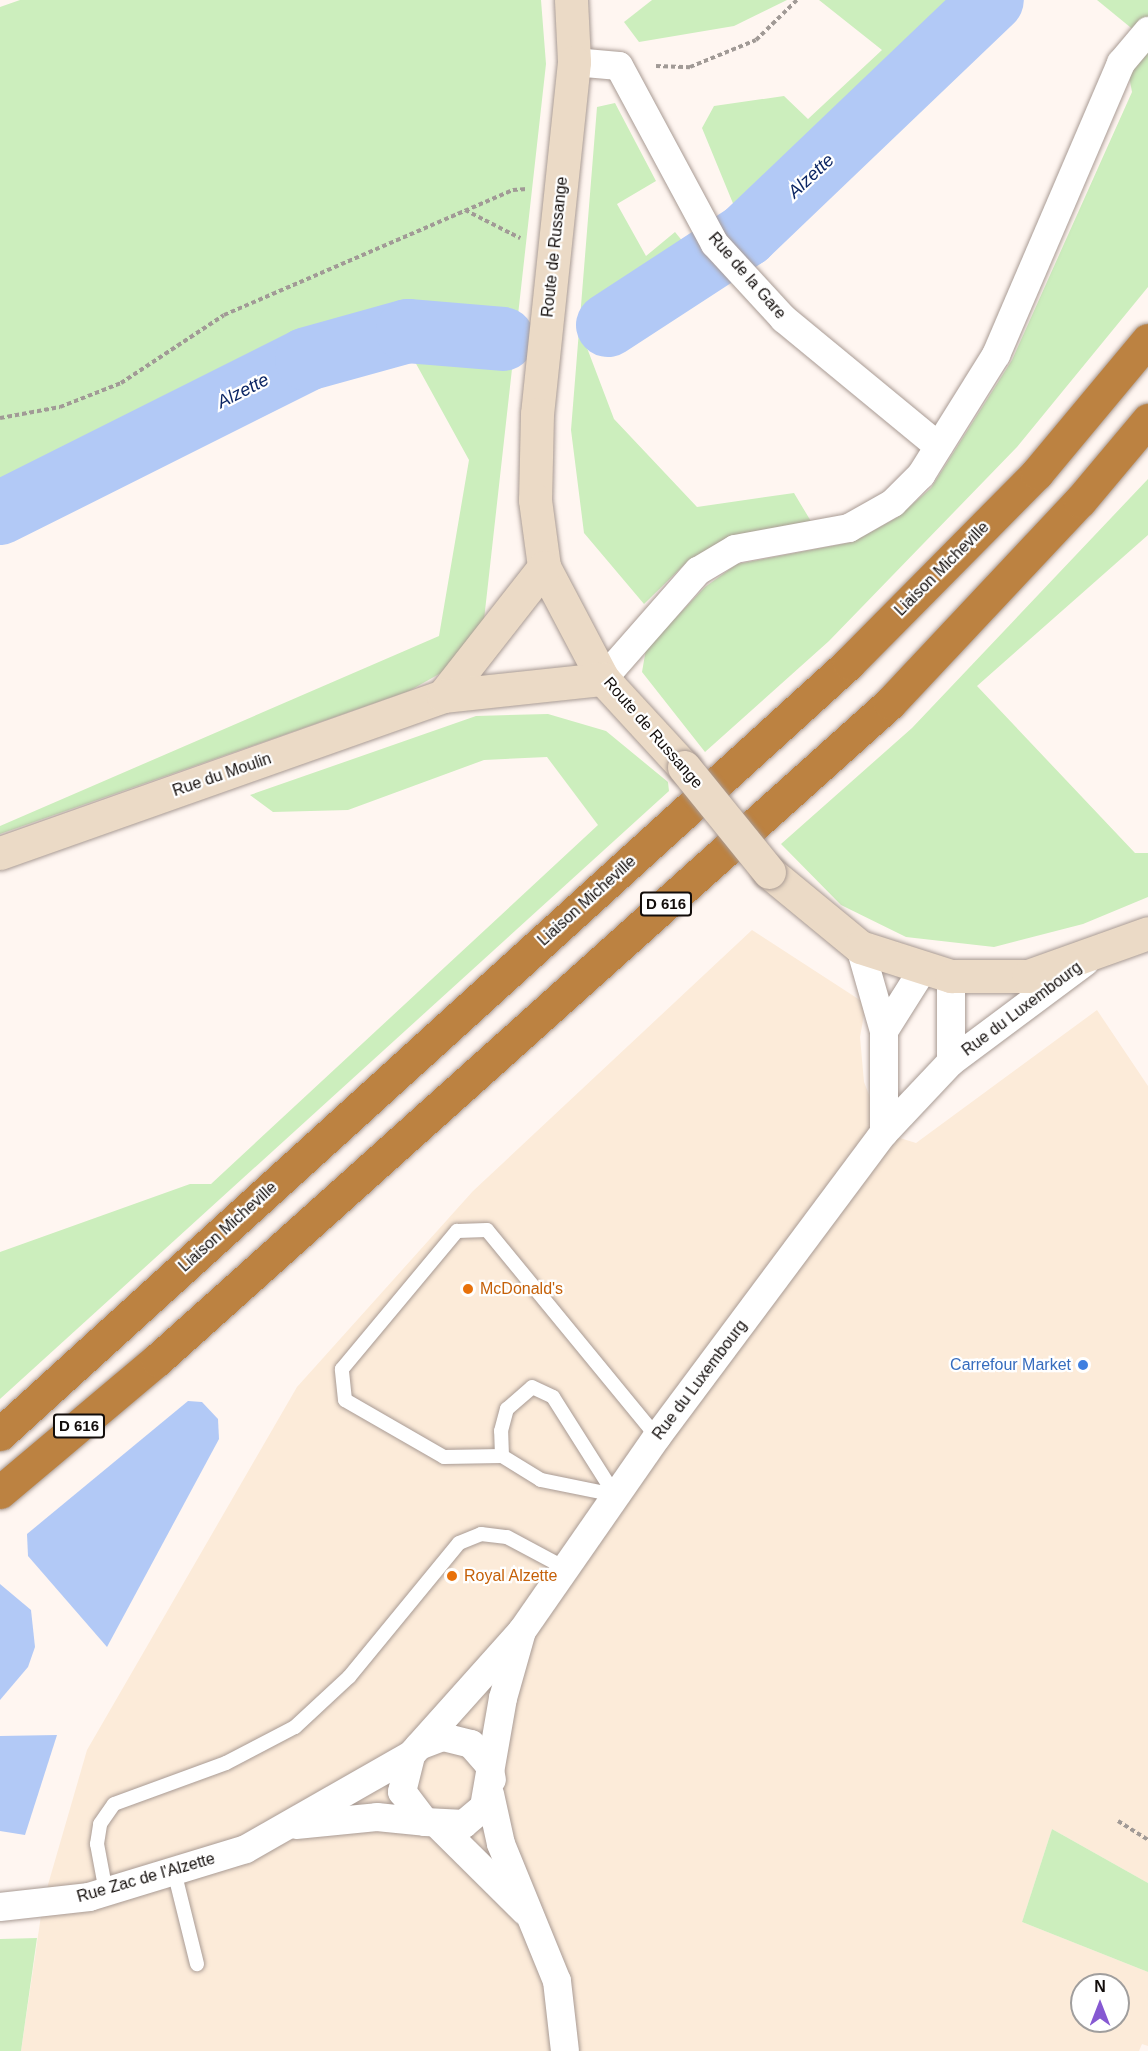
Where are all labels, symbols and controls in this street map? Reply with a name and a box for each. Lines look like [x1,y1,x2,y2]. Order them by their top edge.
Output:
water label: Alzette [784,149,838,203]
street label: Route de Russange [538,176,572,318]
street label: Rue de la Gare [704,229,790,323]
water label: Alzette [214,369,272,413]
street label: Liaison Micheville [891,518,993,620]
street label: Route de Russange [599,673,707,793]
street label: Rue du Moulin [170,749,274,801]
street label: Liaison Micheville [534,852,640,950]
road number: D 616 [639,892,693,916]
street label: Rue du Luxembourg [958,958,1086,1060]
street label: Liaison Micheville [175,1178,281,1276]
place label: McDonald's [480,1279,563,1299]
marker: McDonald's [461,1282,475,1296]
street label: Rue du Luxembourg [649,1316,751,1444]
place label: Carrefour Market [950,1355,1071,1375]
marker: Carrefour Market [1076,1358,1090,1372]
road number: D 616 [52,1414,106,1438]
place label: Royal Alzette [464,1566,558,1586]
marker: Royal Alzette [445,1569,459,1583]
street label: Rue Zac de l'Alzette [75,1849,217,1907]
north arrow [1070,1973,1130,2033]
text: N [1094,1978,1106,1995]

